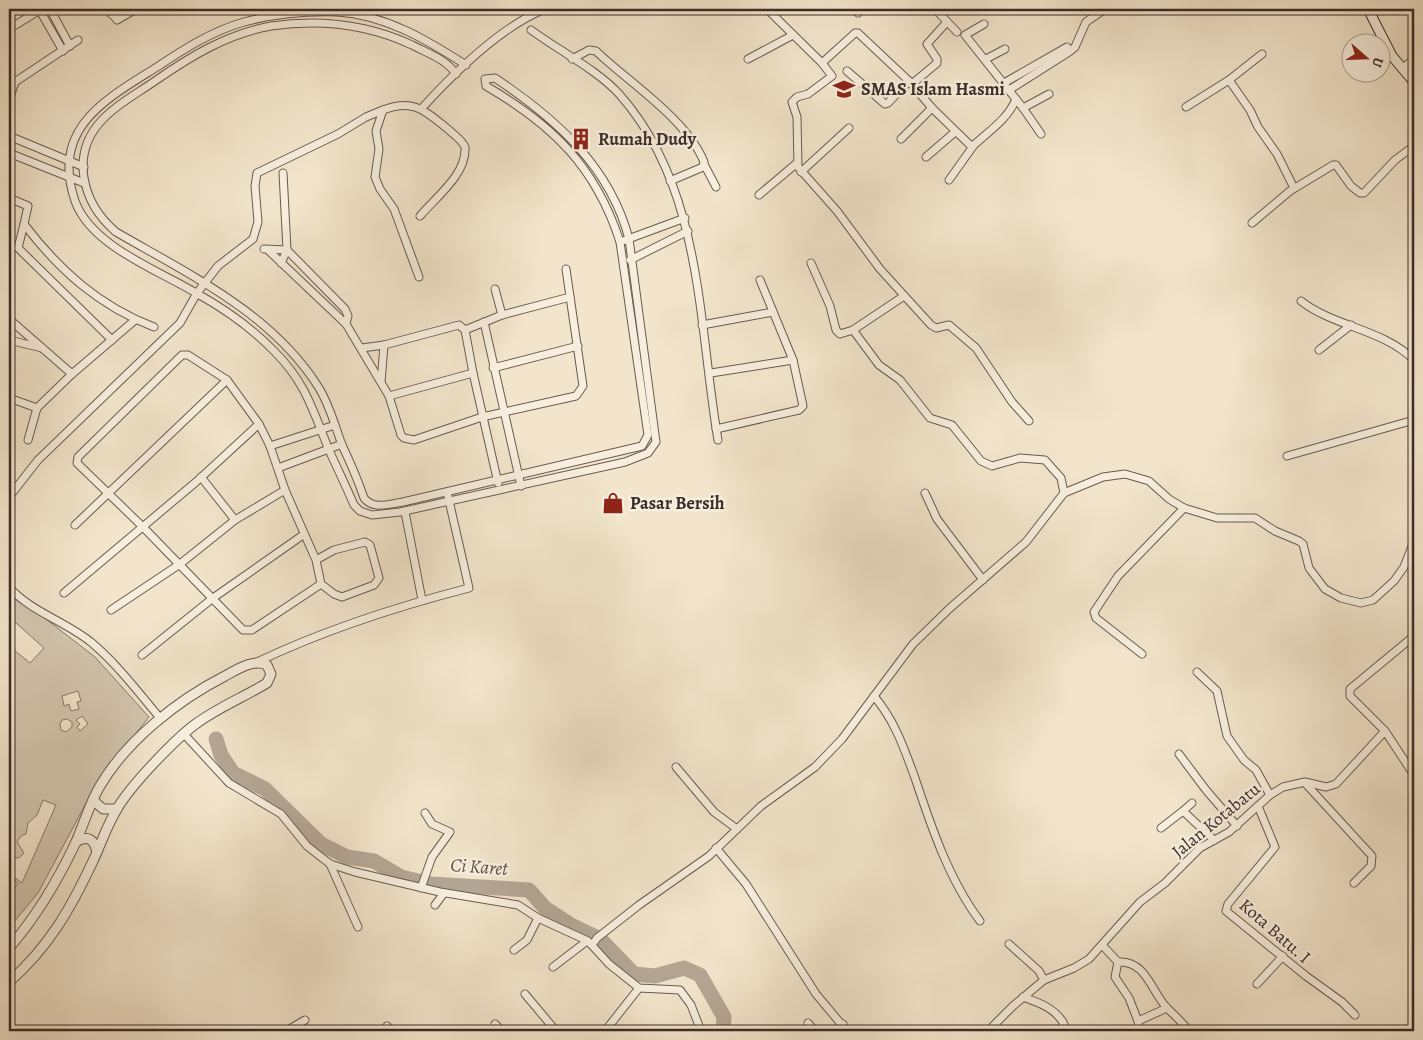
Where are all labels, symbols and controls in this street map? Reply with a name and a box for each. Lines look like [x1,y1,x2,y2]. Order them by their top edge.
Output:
north arrow [1340,32,1390,82]
text: U [1367,55,1388,70]
school or university icon: SMAS Islam Hasmi [831,76,857,102]
place label: SMAS Islam Hasmi [861,77,1005,101]
building icon: Rumah Dudy [568,126,594,152]
place label: Rumah Dudy [598,127,697,151]
shop icon: Pasar Bersih [600,490,626,516]
place label: Pasar Bersih [630,491,725,515]
street label: Jalan Kotabatu [1167,777,1265,863]
water label: Ci Karet [449,852,510,882]
street label: Kota Batu. I [1234,893,1316,969]

